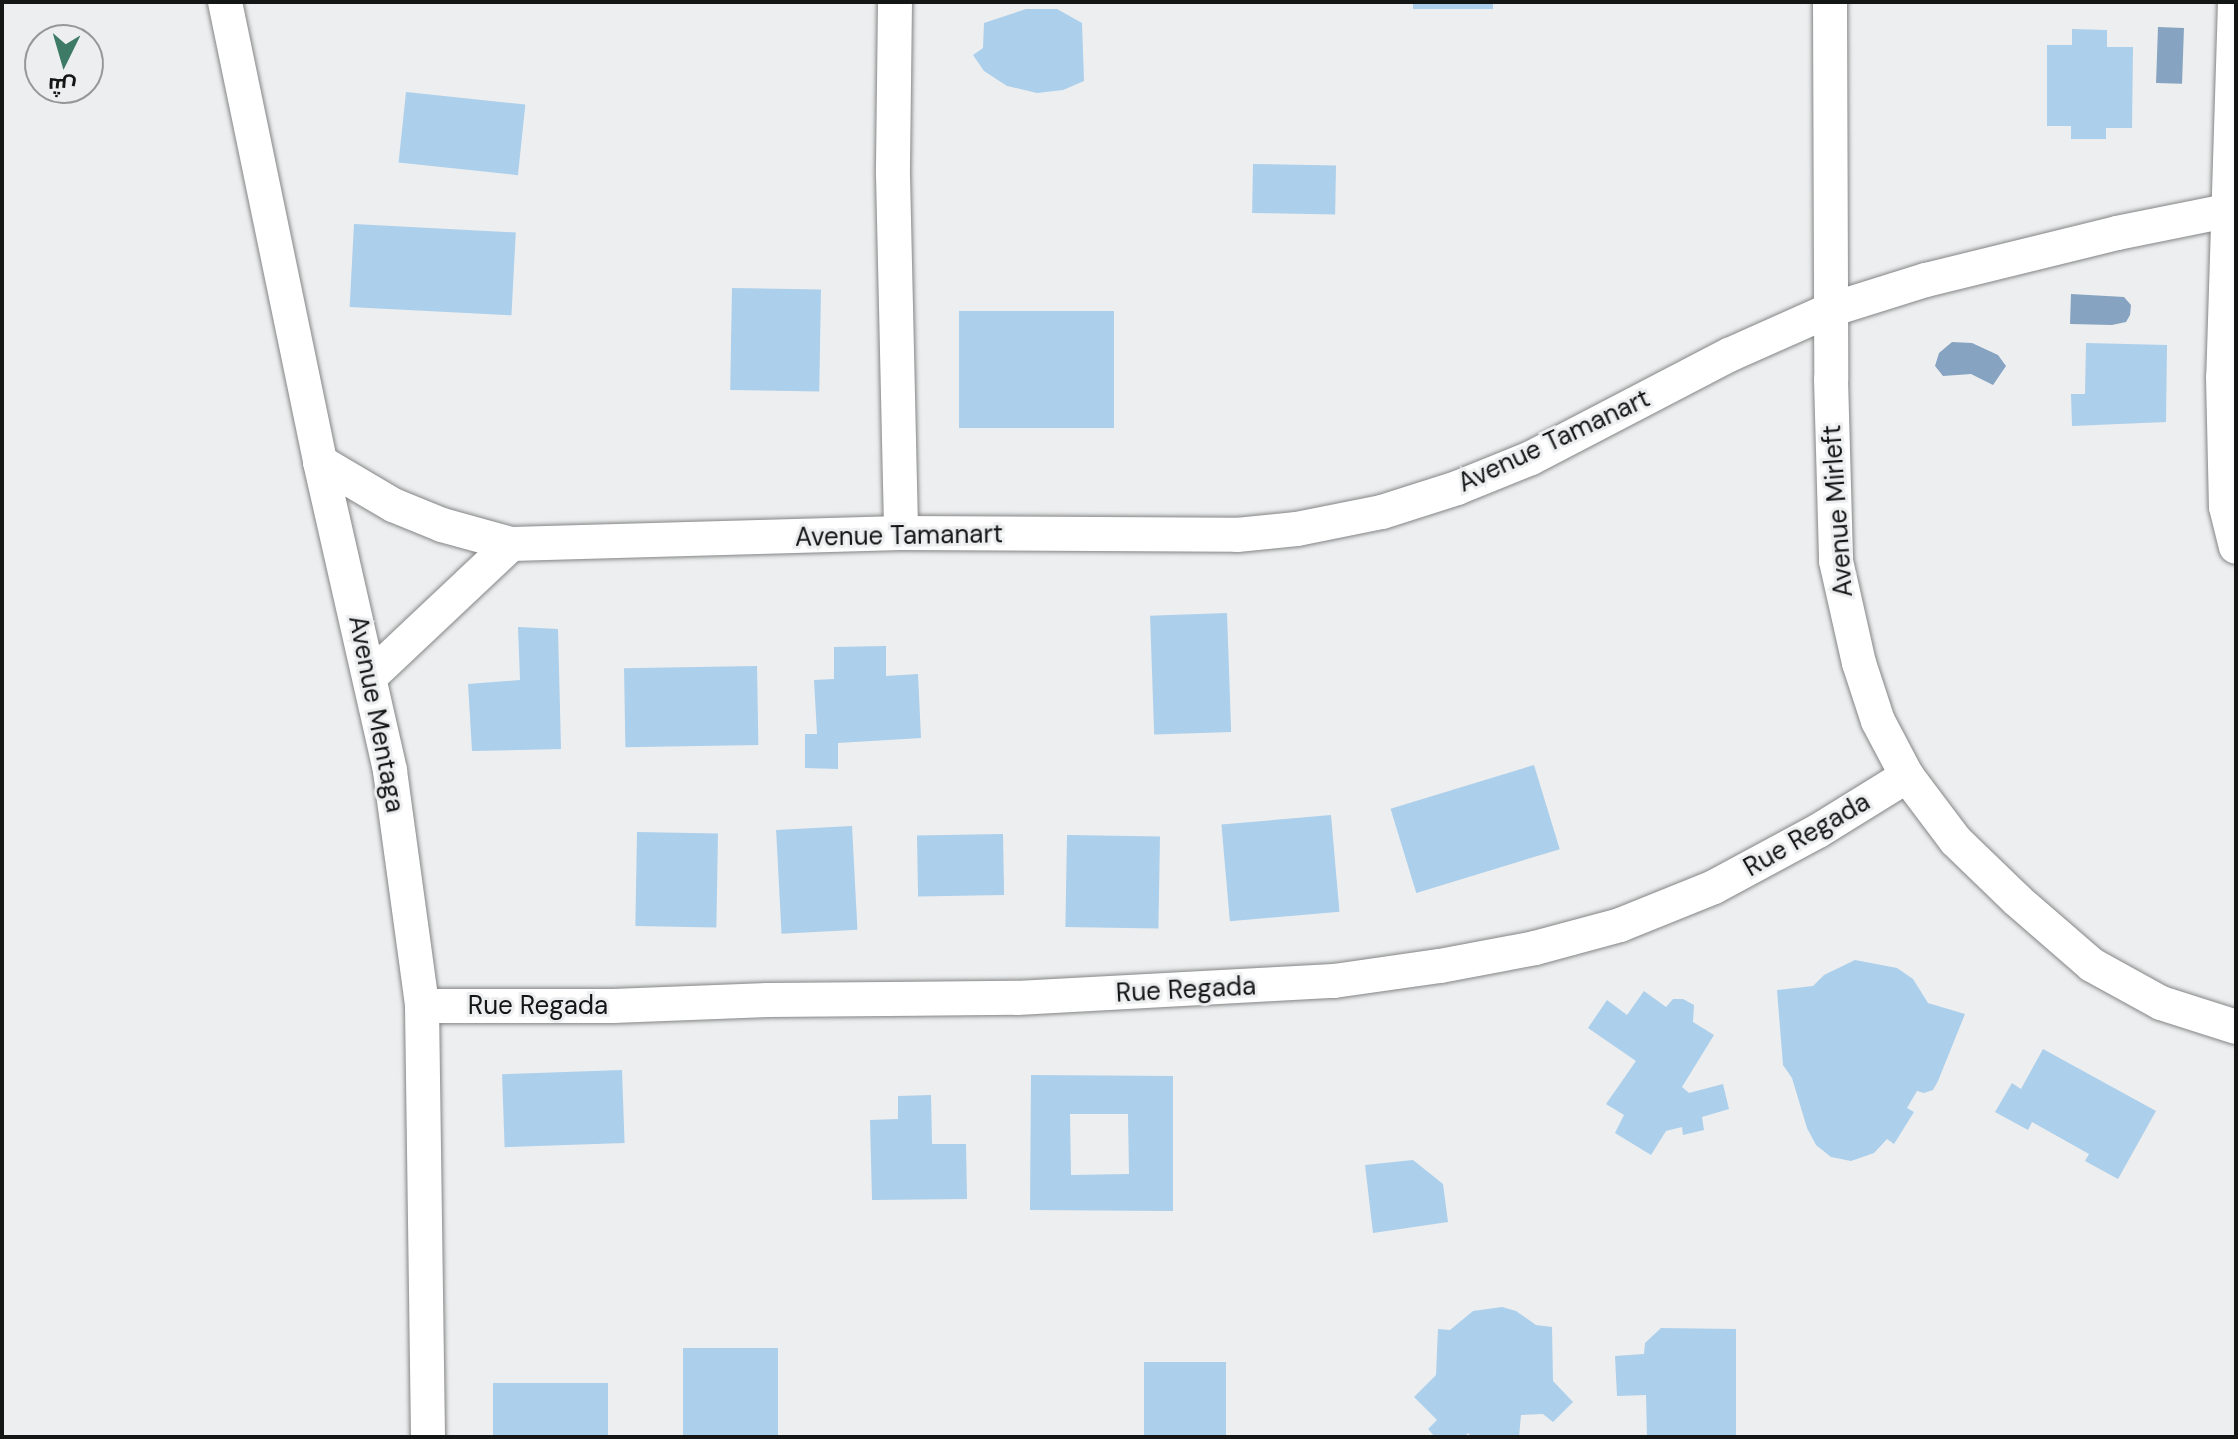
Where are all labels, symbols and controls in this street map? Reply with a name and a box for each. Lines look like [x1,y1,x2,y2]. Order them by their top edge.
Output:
north arrow [24,24,104,104]
text: ش [47,71,77,102]
street label: Avenue Tamanart [1453,383,1655,499]
street label: Avenue Mirleft [1816,424,1860,598]
street label: Avenue Tamanart [795,519,1003,553]
street label: Avenue Mentaga [342,613,410,815]
street label: Rue Regada [1738,786,1876,884]
street label: Rue Regada [1115,971,1257,1009]
street label: Rue Regada [468,990,608,1022]

